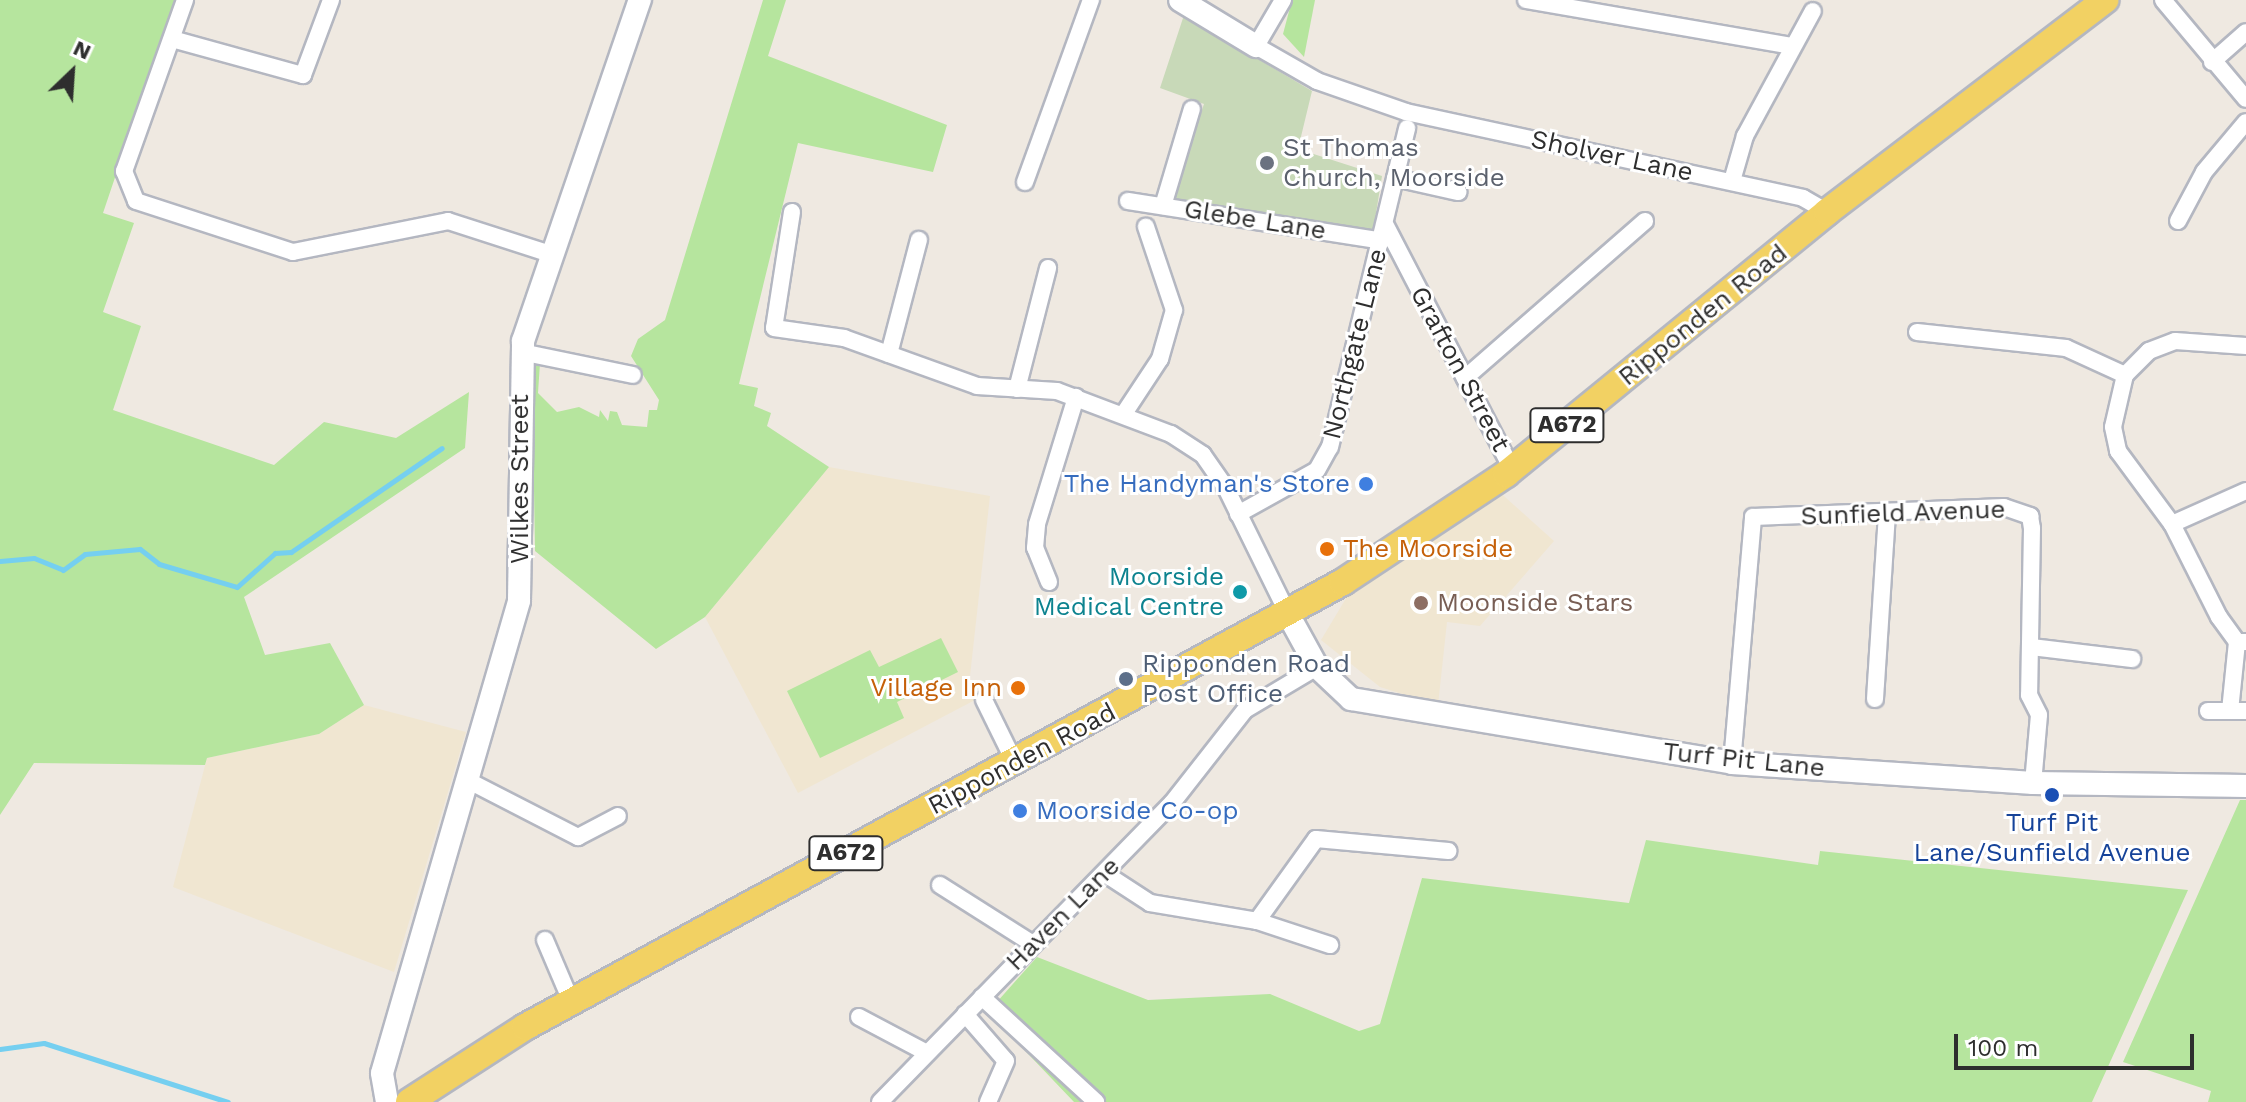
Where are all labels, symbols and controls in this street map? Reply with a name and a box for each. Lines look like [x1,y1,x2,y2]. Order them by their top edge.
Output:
north arrow [32,32,112,112]
text: N [70,35,95,65]
street label: Sholver Lane [1528,124,1696,188]
place label: St Thomas Church, Moorside [1283,132,1505,194]
marker: St Thomas Church, Moorside [1258,154,1276,172]
street label: Glebe Lane [1182,193,1328,247]
street label: Ripponden Road [1612,237,1794,393]
street label: Northgate Lane [1316,245,1394,443]
street label: Grafton Street [1403,281,1517,457]
street label: Wilkes Street [504,394,536,564]
road number: A672 [1529,405,1605,445]
place label: The Handyman's Store [1064,468,1350,500]
marker: The Handyman's Store [1357,475,1375,493]
street label: Sunfield Avenue [1800,494,2006,532]
place label: The Moorside [1343,533,1513,565]
marker: The Moorside [1318,540,1336,558]
place label: Moorside Medical Centre [1033,561,1224,622]
marker: Moorside Medical Centre [1231,583,1249,601]
place label: Moonside Stars [1437,587,1633,619]
marker: Moonside Stars [1412,594,1430,612]
place label: Ripponden Road Post Office [1142,648,1350,710]
marker: Ripponden Road Post Office [1117,670,1135,688]
place label: Village Inn [870,672,1002,704]
marker: Village Inn [1009,679,1027,697]
street label: Ripponden Road [923,696,1121,822]
street label: Turf Pit Lane [1661,736,1827,784]
marker: Turf Pit Lane/Sunfield Avenue [2043,786,2061,804]
place label: Moorside Co-op [1036,795,1239,827]
marker: Moorside Co-op [1011,802,1029,820]
place label: Turf Pit Lane/Sunfield Avenue [1913,807,2191,868]
road number: A672 [808,833,884,873]
street label: Haven Lane [1000,851,1126,977]
scale bar [1958,1018,2198,1068]
text: 100 m [1968,1034,2038,1062]

